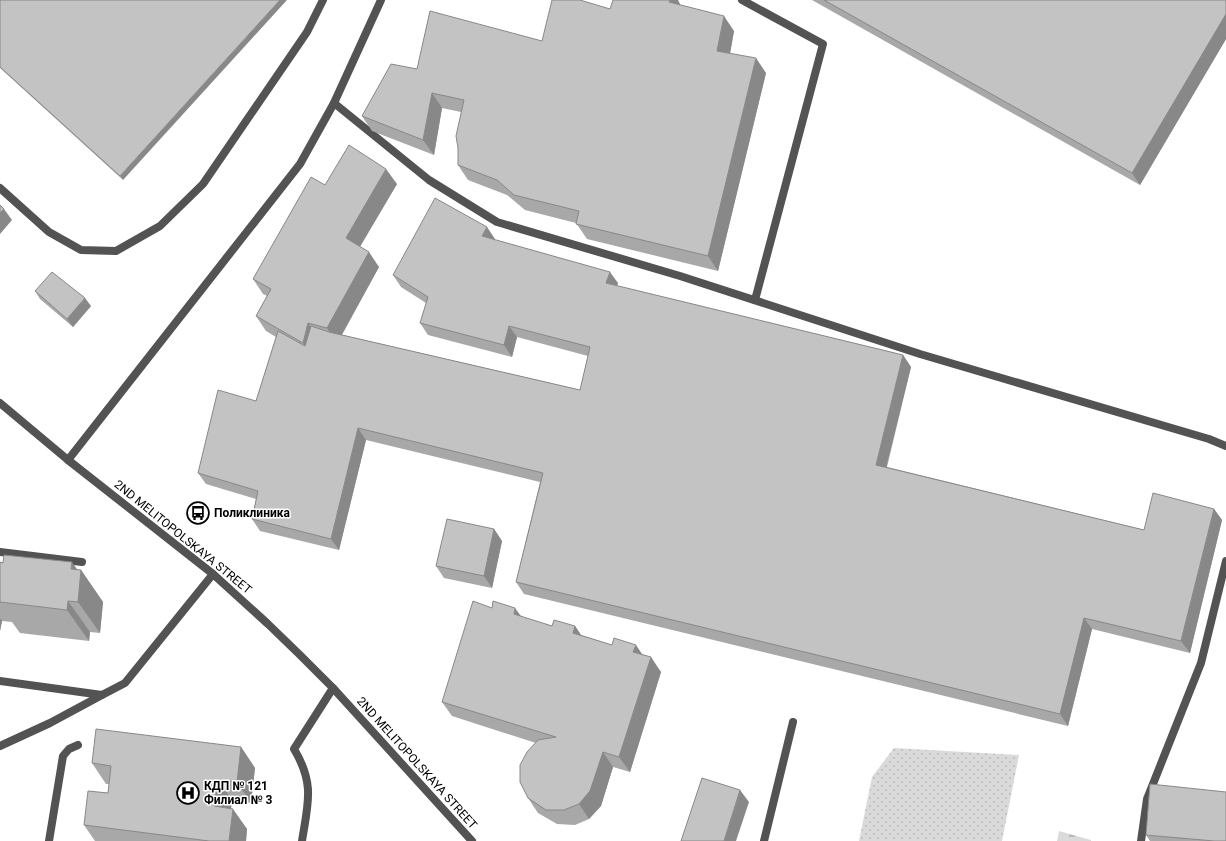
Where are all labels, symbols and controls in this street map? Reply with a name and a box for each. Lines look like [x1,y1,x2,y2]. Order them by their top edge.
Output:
street label: 2ND MELITOPOLSKAYA STREET [112,477,254,597]
bus stop icon: Поликлиника [185,500,211,526]
place label: Поликлиника [214,506,290,520]
street label: 2ND MELITOPOLSKAYA STREET [354,694,480,832]
place label: КДП № 121 Филиал № 3 [204,779,273,807]
hospital icon: КДП № 121 Филиал № 3 [175,780,201,806]

